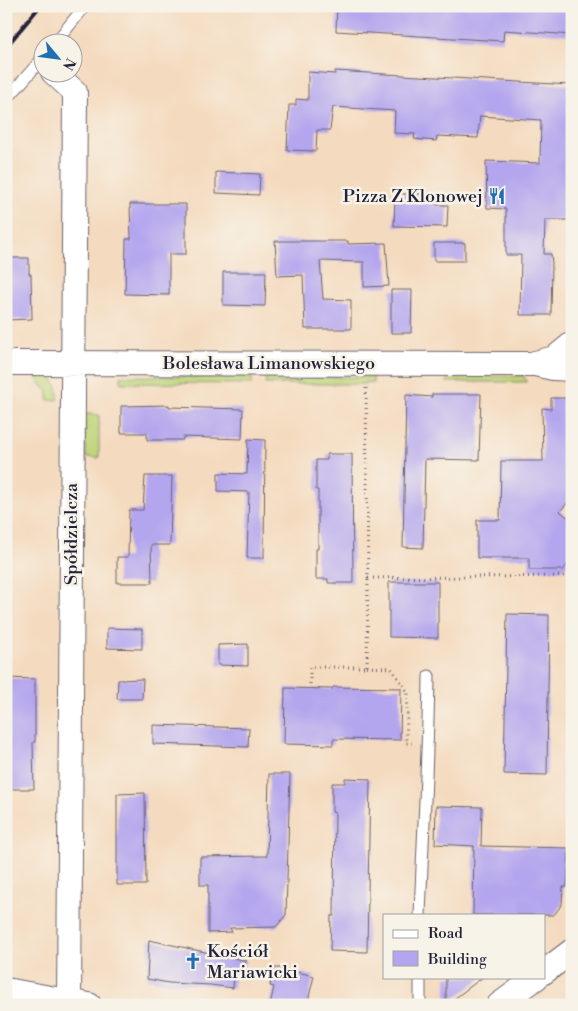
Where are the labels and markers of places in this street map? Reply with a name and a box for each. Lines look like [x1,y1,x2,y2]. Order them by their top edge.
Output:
place label: Pizza Z Klonowej [343,185,483,208]
restaurant icon: Pizza Z Klonowej [487,186,507,206]
place label: Kościół Mariawicki [207,940,298,984]
church icon: Kościół Mariawicki [183,951,203,971]

